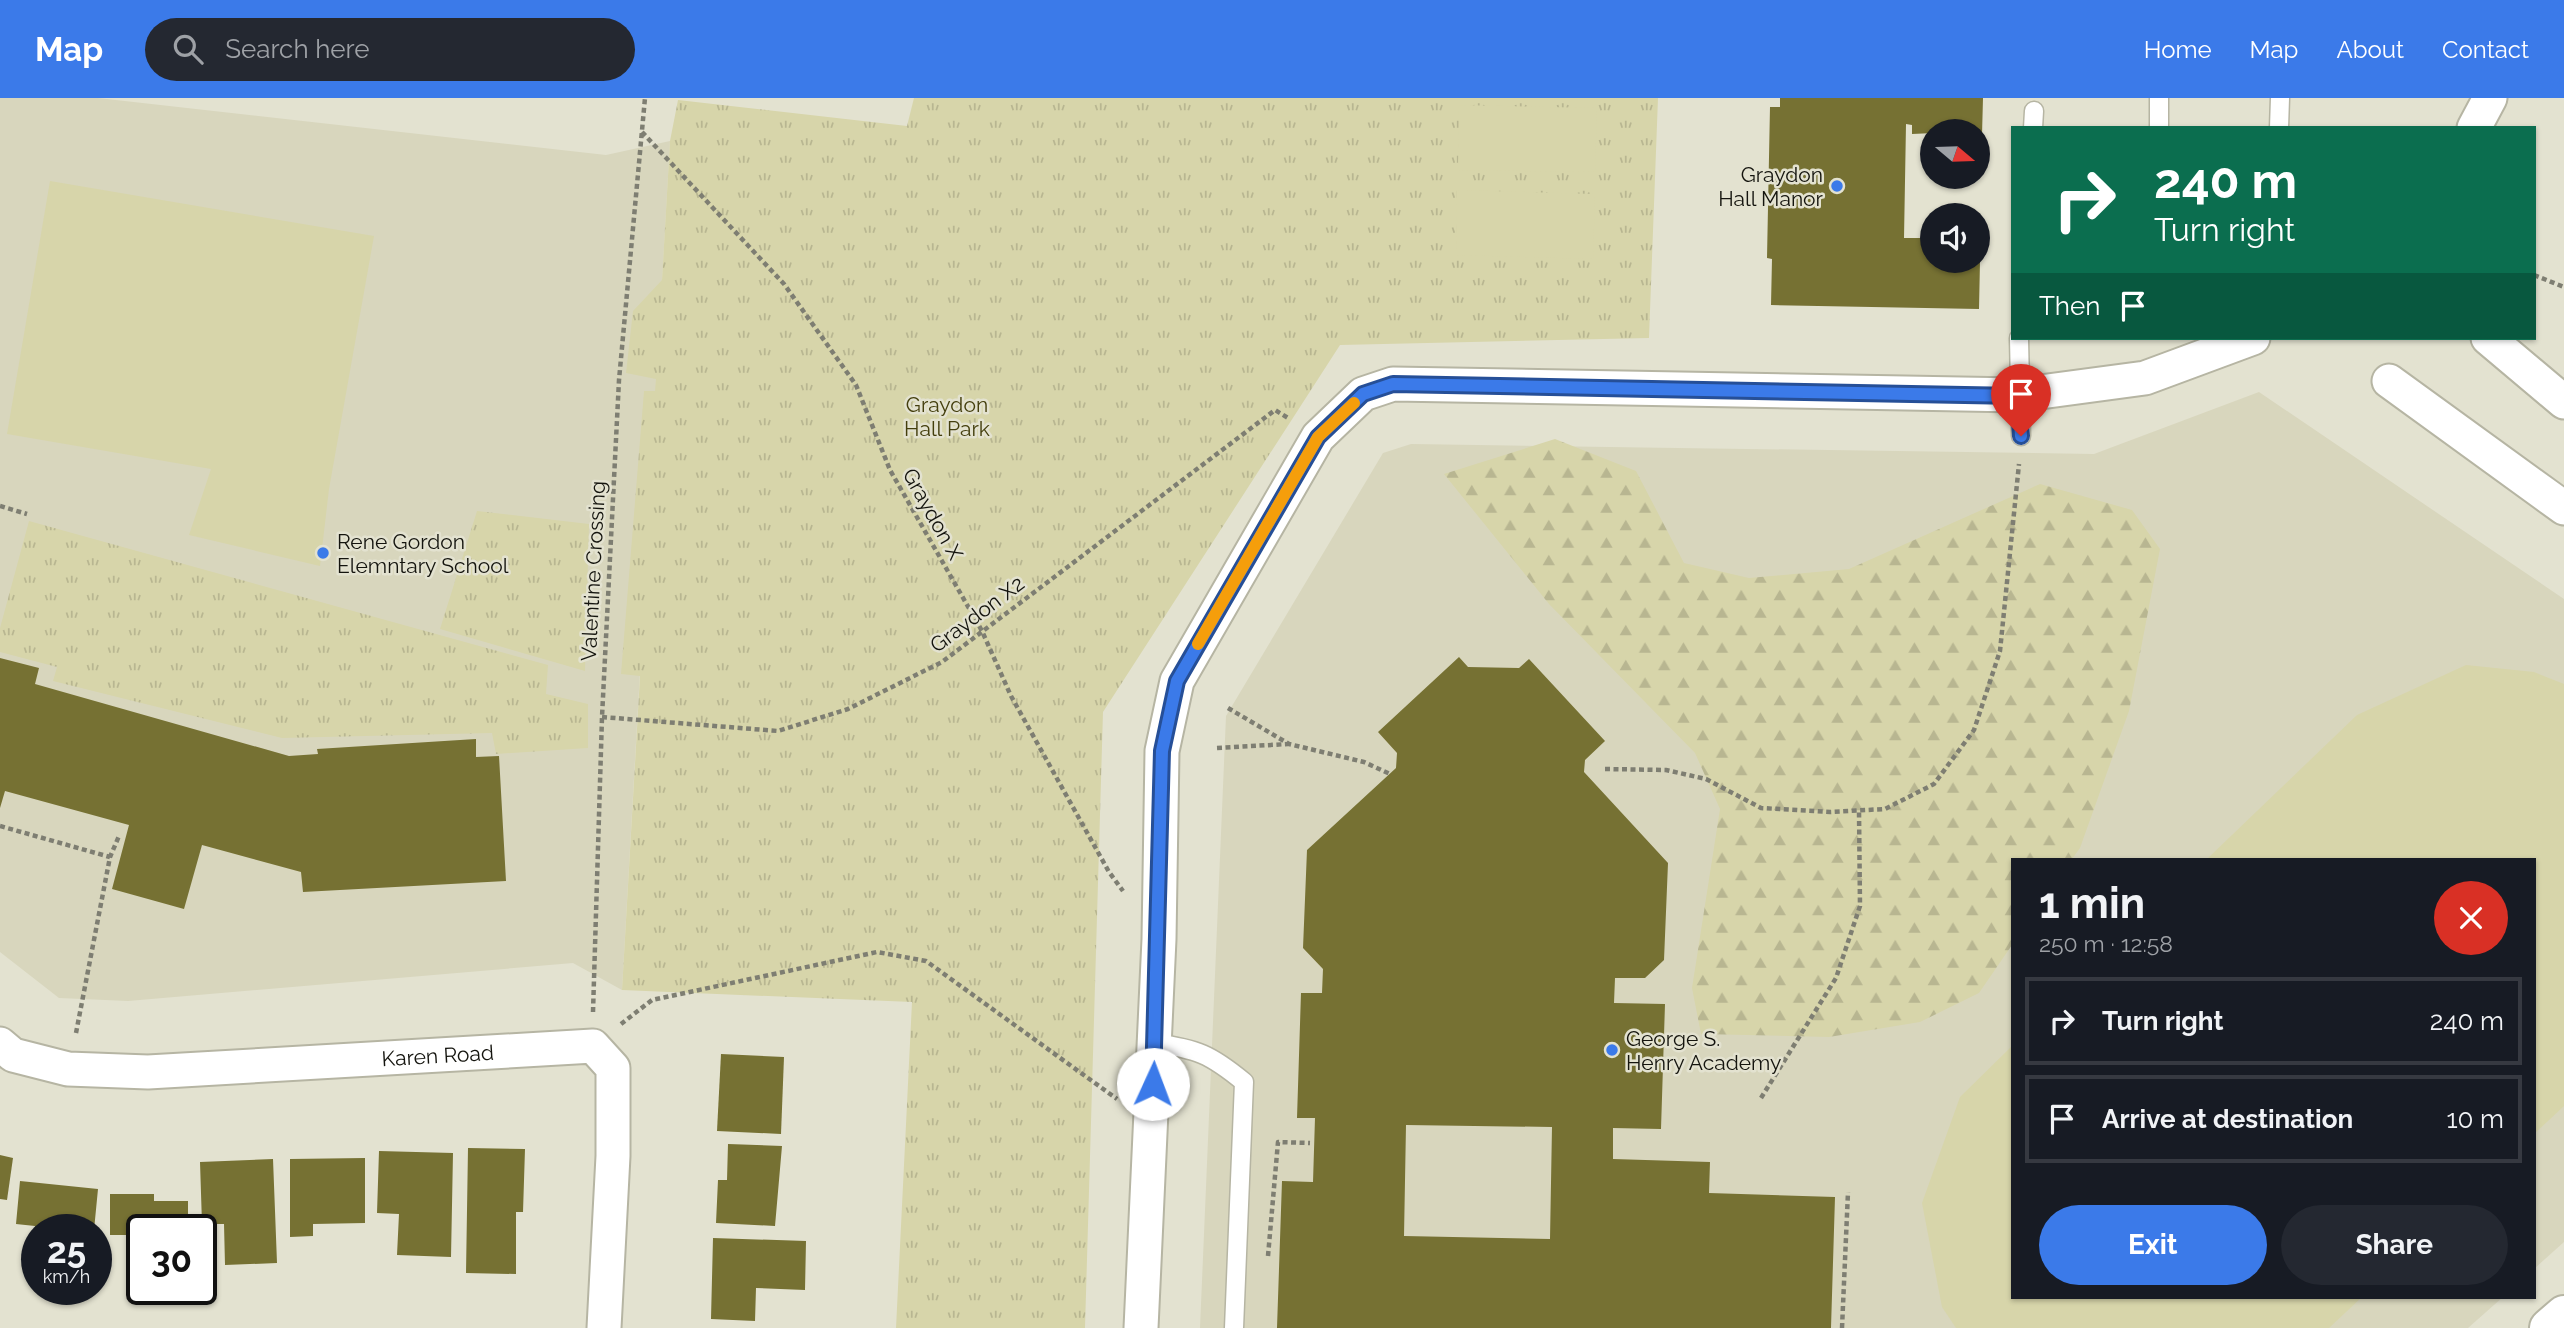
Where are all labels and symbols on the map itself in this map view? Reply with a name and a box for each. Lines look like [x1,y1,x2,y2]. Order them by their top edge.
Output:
north arrow [1920,119,1990,189]
place label: Graydon Hall Manor [1718,162,1824,211]
marker: Graydon Hall Manor [1829,178,1845,194]
pin [1991,364,2051,436]
park label: Graydon Hall Park [904,392,990,441]
street label: Graydon X [898,464,969,565]
street label: Valentine Crossing [576,480,610,662]
place label: Rene Gordon Elemntary School [337,529,509,578]
marker: Rene Gordon Elemntary School [315,545,331,561]
street label: Graydon X2 [925,570,1029,658]
place label: George S. Henry Academy [1626,1026,1781,1075]
street label: Karen Road [381,1039,494,1071]
marker: George S. Henry Academy [1604,1042,1620,1058]
position arrow [1116,1047,1190,1121]
speed limit sign: 30 [126,1214,217,1305]

